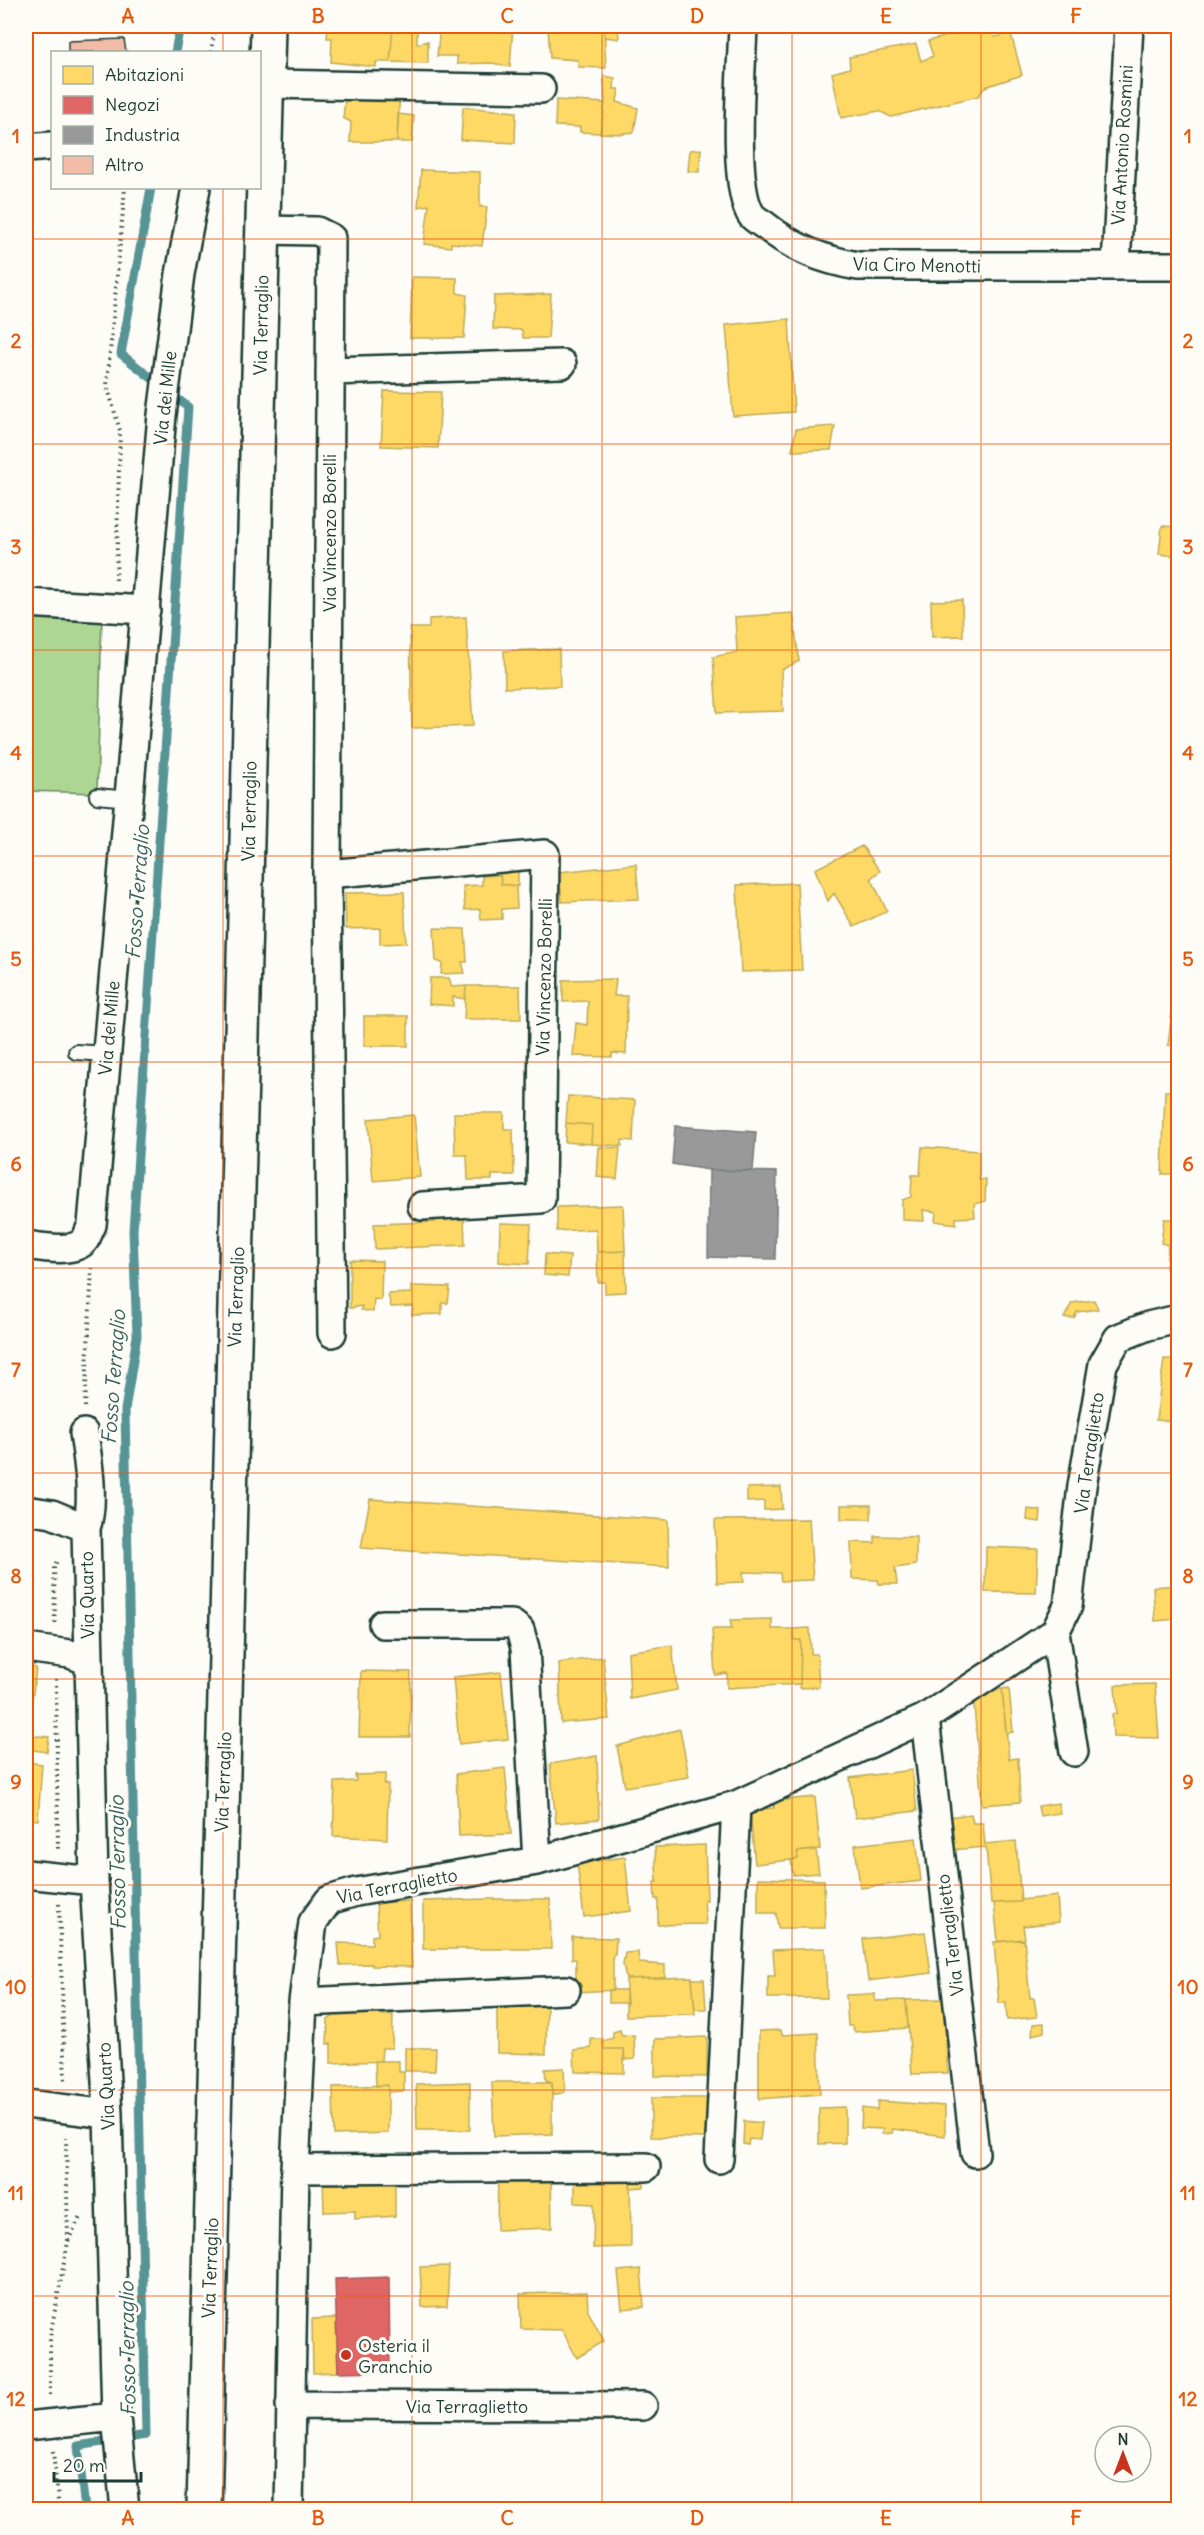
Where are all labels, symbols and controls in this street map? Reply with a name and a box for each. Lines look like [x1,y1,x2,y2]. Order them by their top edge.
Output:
text: A [122,3,135,28]
text: B [311,3,325,28]
text: C [500,3,514,28]
text: D [690,3,704,28]
text: E [880,3,892,28]
text: F [1070,3,1082,28]
legend [51,51,261,189]
text: Abitazioni [105,63,184,86]
street label: Via Antonio Rosmini [1106,64,1138,226]
text: Negozi [105,93,160,116]
text: 1 [12,123,20,148]
text: Industria [105,123,180,146]
text: 1 [1184,123,1192,148]
text: Altro [105,153,144,176]
street label: Via Ciro Menotti [853,252,981,278]
street label: Via Terraglio [249,274,273,376]
text: 2 [11,328,22,353]
text: 2 [1183,328,1194,353]
street label: Via dei Mille [149,350,181,446]
street label: Via Vincenzo Borelli [318,454,341,612]
text: 3 [10,534,22,559]
text: 3 [1182,534,1194,559]
text: 4 [10,740,22,765]
text: 4 [1182,740,1194,765]
street label: Via Terraglio [237,760,261,862]
water label: Fosso Terraglio [120,822,154,960]
street label: Via Vincenzo Borelli [531,898,557,1056]
text: 5 [10,946,22,971]
text: 5 [1182,946,1194,971]
street label: Via dei Mille [93,980,125,1076]
text: 6 [10,1151,22,1176]
text: 6 [1182,1151,1194,1176]
street label: Via Terraglio [223,1246,249,1348]
water label: Fosso Terraglio [96,1307,130,1445]
text: 7 [11,1357,21,1382]
text: 7 [1183,1357,1193,1382]
street label: Via Terraglietto [1069,1391,1109,1515]
street label: Via Quarto [75,1551,99,1639]
text: 8 [10,1563,22,1588]
text: 8 [1182,1563,1194,1588]
street label: Via Terraglio [210,1731,236,1833]
text: 9 [10,1769,22,1794]
text: 9 [1182,1769,1194,1794]
water label: Fosso Terraglio [103,1794,131,1930]
street label: Via Terraglietto [335,1863,459,1909]
street label: Via Terraglietto [931,1873,969,1997]
text: 10 [5,1974,27,1999]
text: 10 [1177,1974,1199,1999]
street label: Via Quarto [92,2042,120,2130]
text: 11 [8,2180,24,2205]
text: 11 [1180,2180,1196,2205]
street label: Via Terraglio [197,2217,223,2319]
water label: Fosso Terraglio [113,2280,141,2416]
place label: Osteria il Granchio [358,2334,433,2378]
marker: Osteria il Granchio [339,2348,353,2362]
text: 12 [7,2386,25,2411]
text: 12 [1179,2386,1197,2411]
street label: Via Terraglietto [406,2395,528,2418]
north arrow [1093,2424,1153,2484]
text: N [1117,2429,1129,2449]
scale bar [54,2445,141,2483]
text: 20 m [63,2454,105,2477]
text: A [122,2505,135,2530]
text: B [311,2505,325,2530]
text: C [500,2505,514,2530]
text: D [690,2505,704,2530]
text: E [880,2505,892,2530]
text: F [1070,2505,1082,2530]

